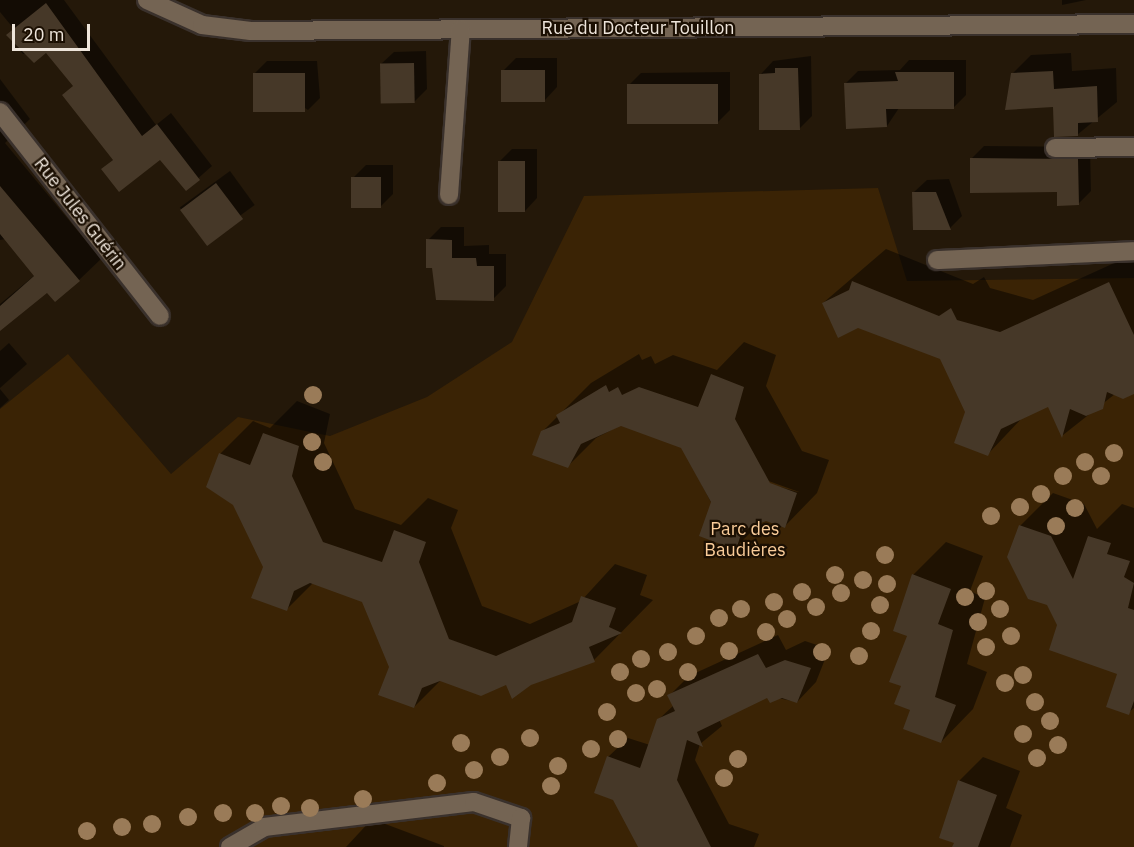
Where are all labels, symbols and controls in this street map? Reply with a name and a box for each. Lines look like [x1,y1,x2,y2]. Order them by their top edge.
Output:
scale bar [15,12,93,50]
street label: Rue du Docteur Touillon [541,17,735,39]
text: 20 m [23,23,65,46]
street label: Rue Jules Guérin [29,153,131,275]
park label: Parc des Baudières [704,519,786,562]

